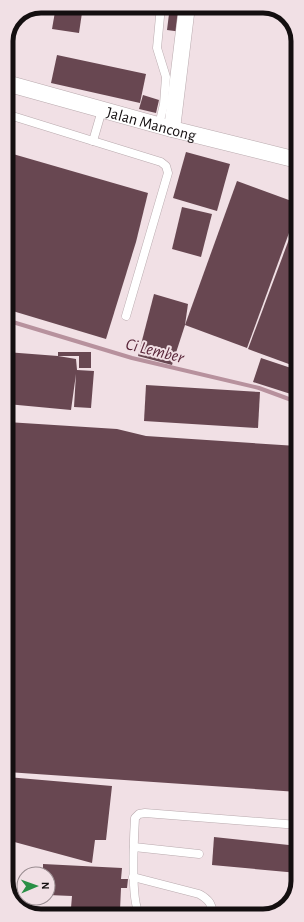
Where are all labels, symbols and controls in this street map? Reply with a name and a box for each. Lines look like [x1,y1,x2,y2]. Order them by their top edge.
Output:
street label: Jalan Mancong [105,104,198,144]
water label: Ci Lember [124,335,186,366]
north arrow [16,866,56,906]
text: N [40,882,51,890]

